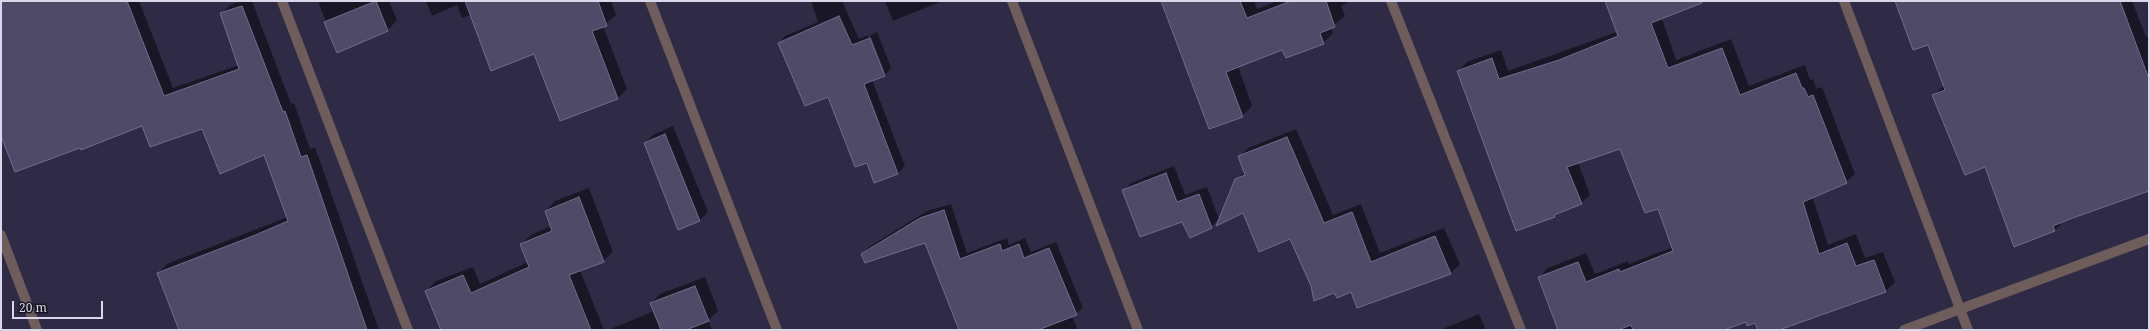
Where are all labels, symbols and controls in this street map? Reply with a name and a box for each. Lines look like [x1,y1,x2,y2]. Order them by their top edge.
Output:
scale bar [14,293,105,319]
text: 20 m [19,299,47,316]

